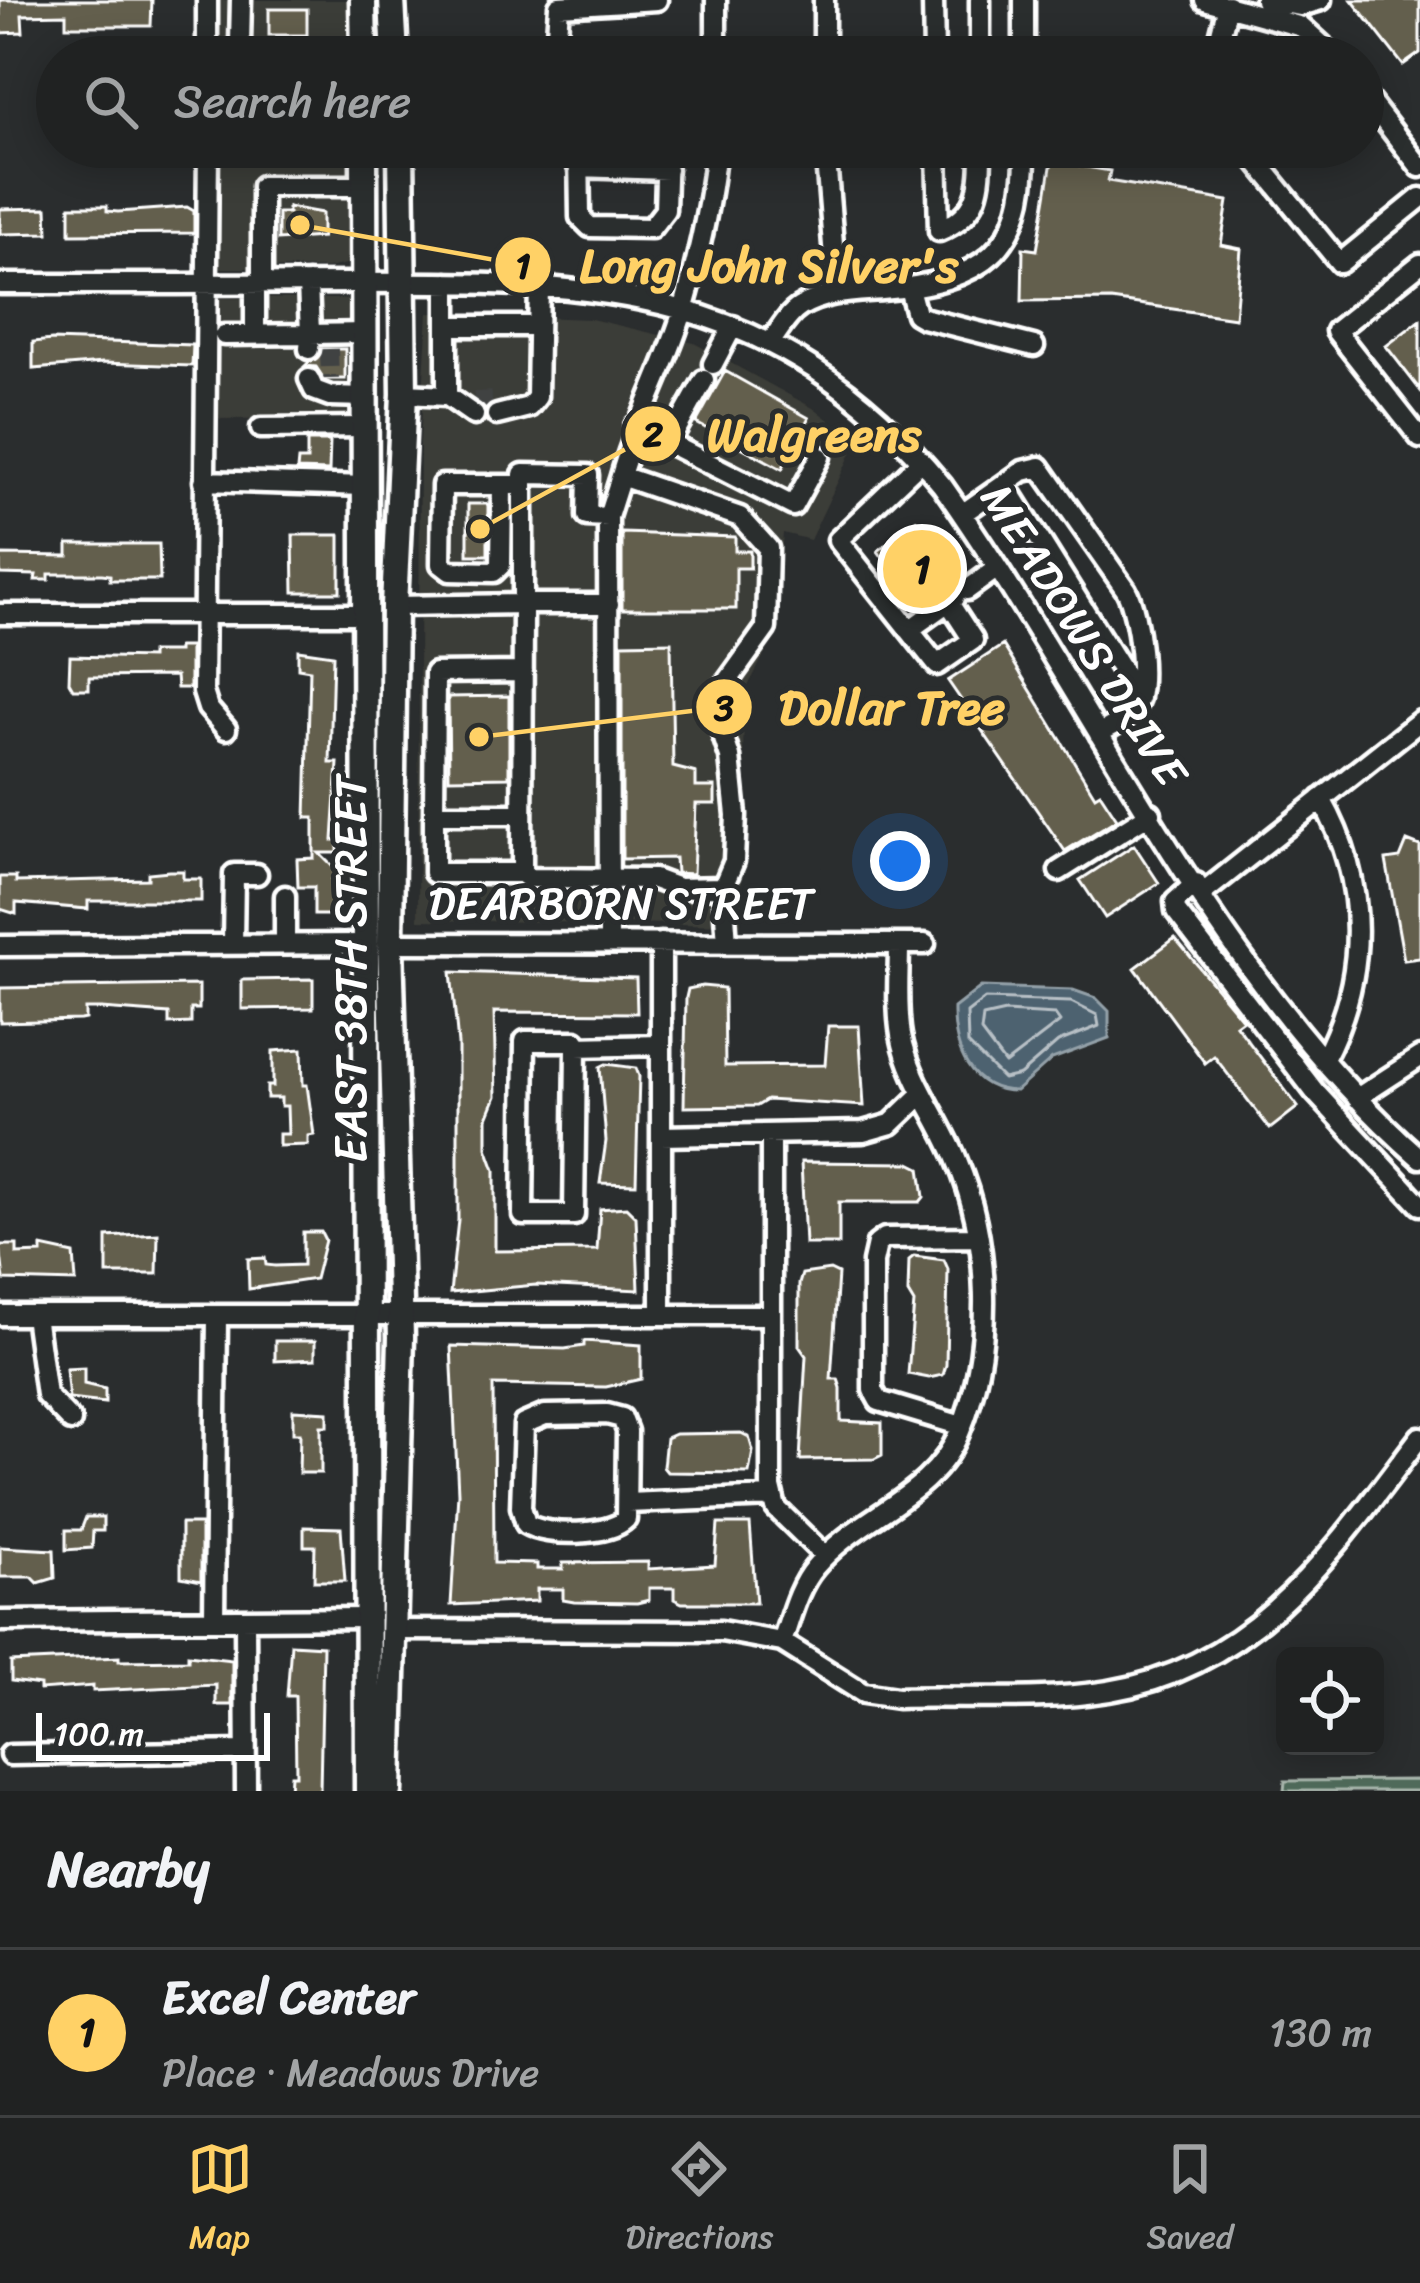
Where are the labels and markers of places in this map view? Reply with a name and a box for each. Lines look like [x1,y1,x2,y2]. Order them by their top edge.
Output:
callout: Long John Silver's [493,223,985,307]
callout: Walgreens [623,392,945,476]
pin: 1 [883,524,961,614]
callout: Dollar Tree [694,665,1031,749]

